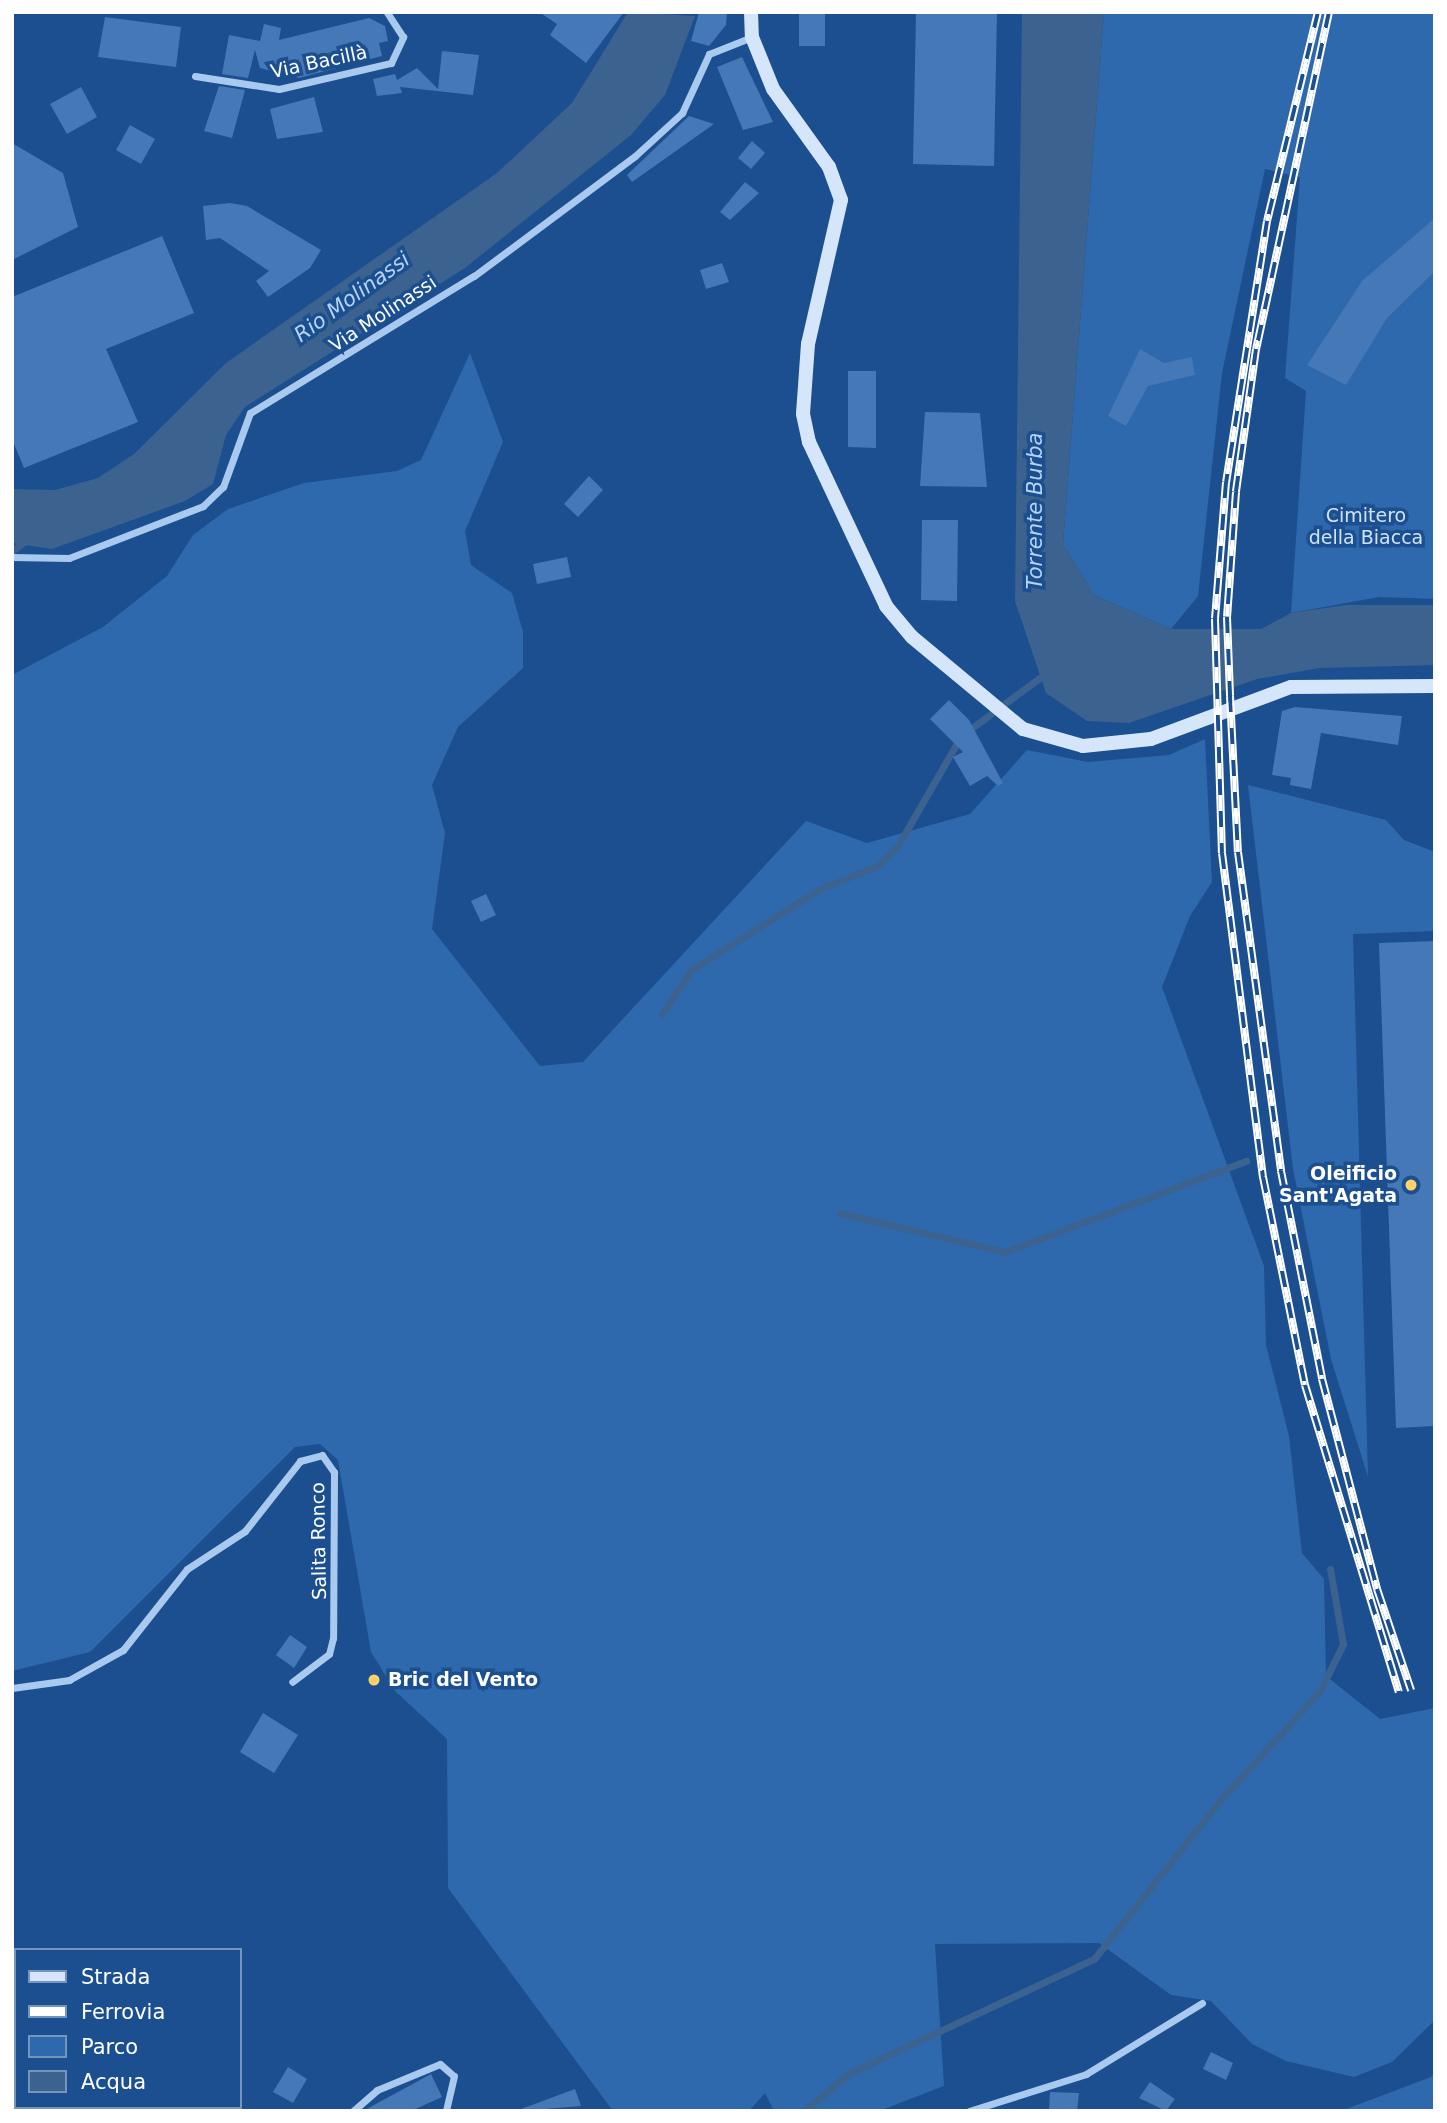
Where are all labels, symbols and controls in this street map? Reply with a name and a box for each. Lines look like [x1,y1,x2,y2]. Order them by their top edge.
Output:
street label: Via Bacillà [269,41,369,83]
water label: Rio Molinassi [289,247,415,347]
street label: Via Molinassi [325,271,441,357]
water label: Torrente Burba [1022,433,1048,589]
park label: Cimitero della Biacca [1309,505,1423,549]
place label: Oleificio Sant'Agata [1279,1163,1397,1207]
marker: Oleificio Sant'Agata [1403,1177,1419,1193]
street label: Salita Ronco [307,1482,331,1600]
place label: Bric del Vento [388,1669,538,1691]
marker: Bric del Vento [366,1672,382,1688]
legend [14,1948,242,2109]
text: Strada [81,1965,150,1989]
text: Ferrovia [81,2000,165,2024]
text: Parco [81,2035,138,2059]
text: Acqua [81,2070,146,2094]

